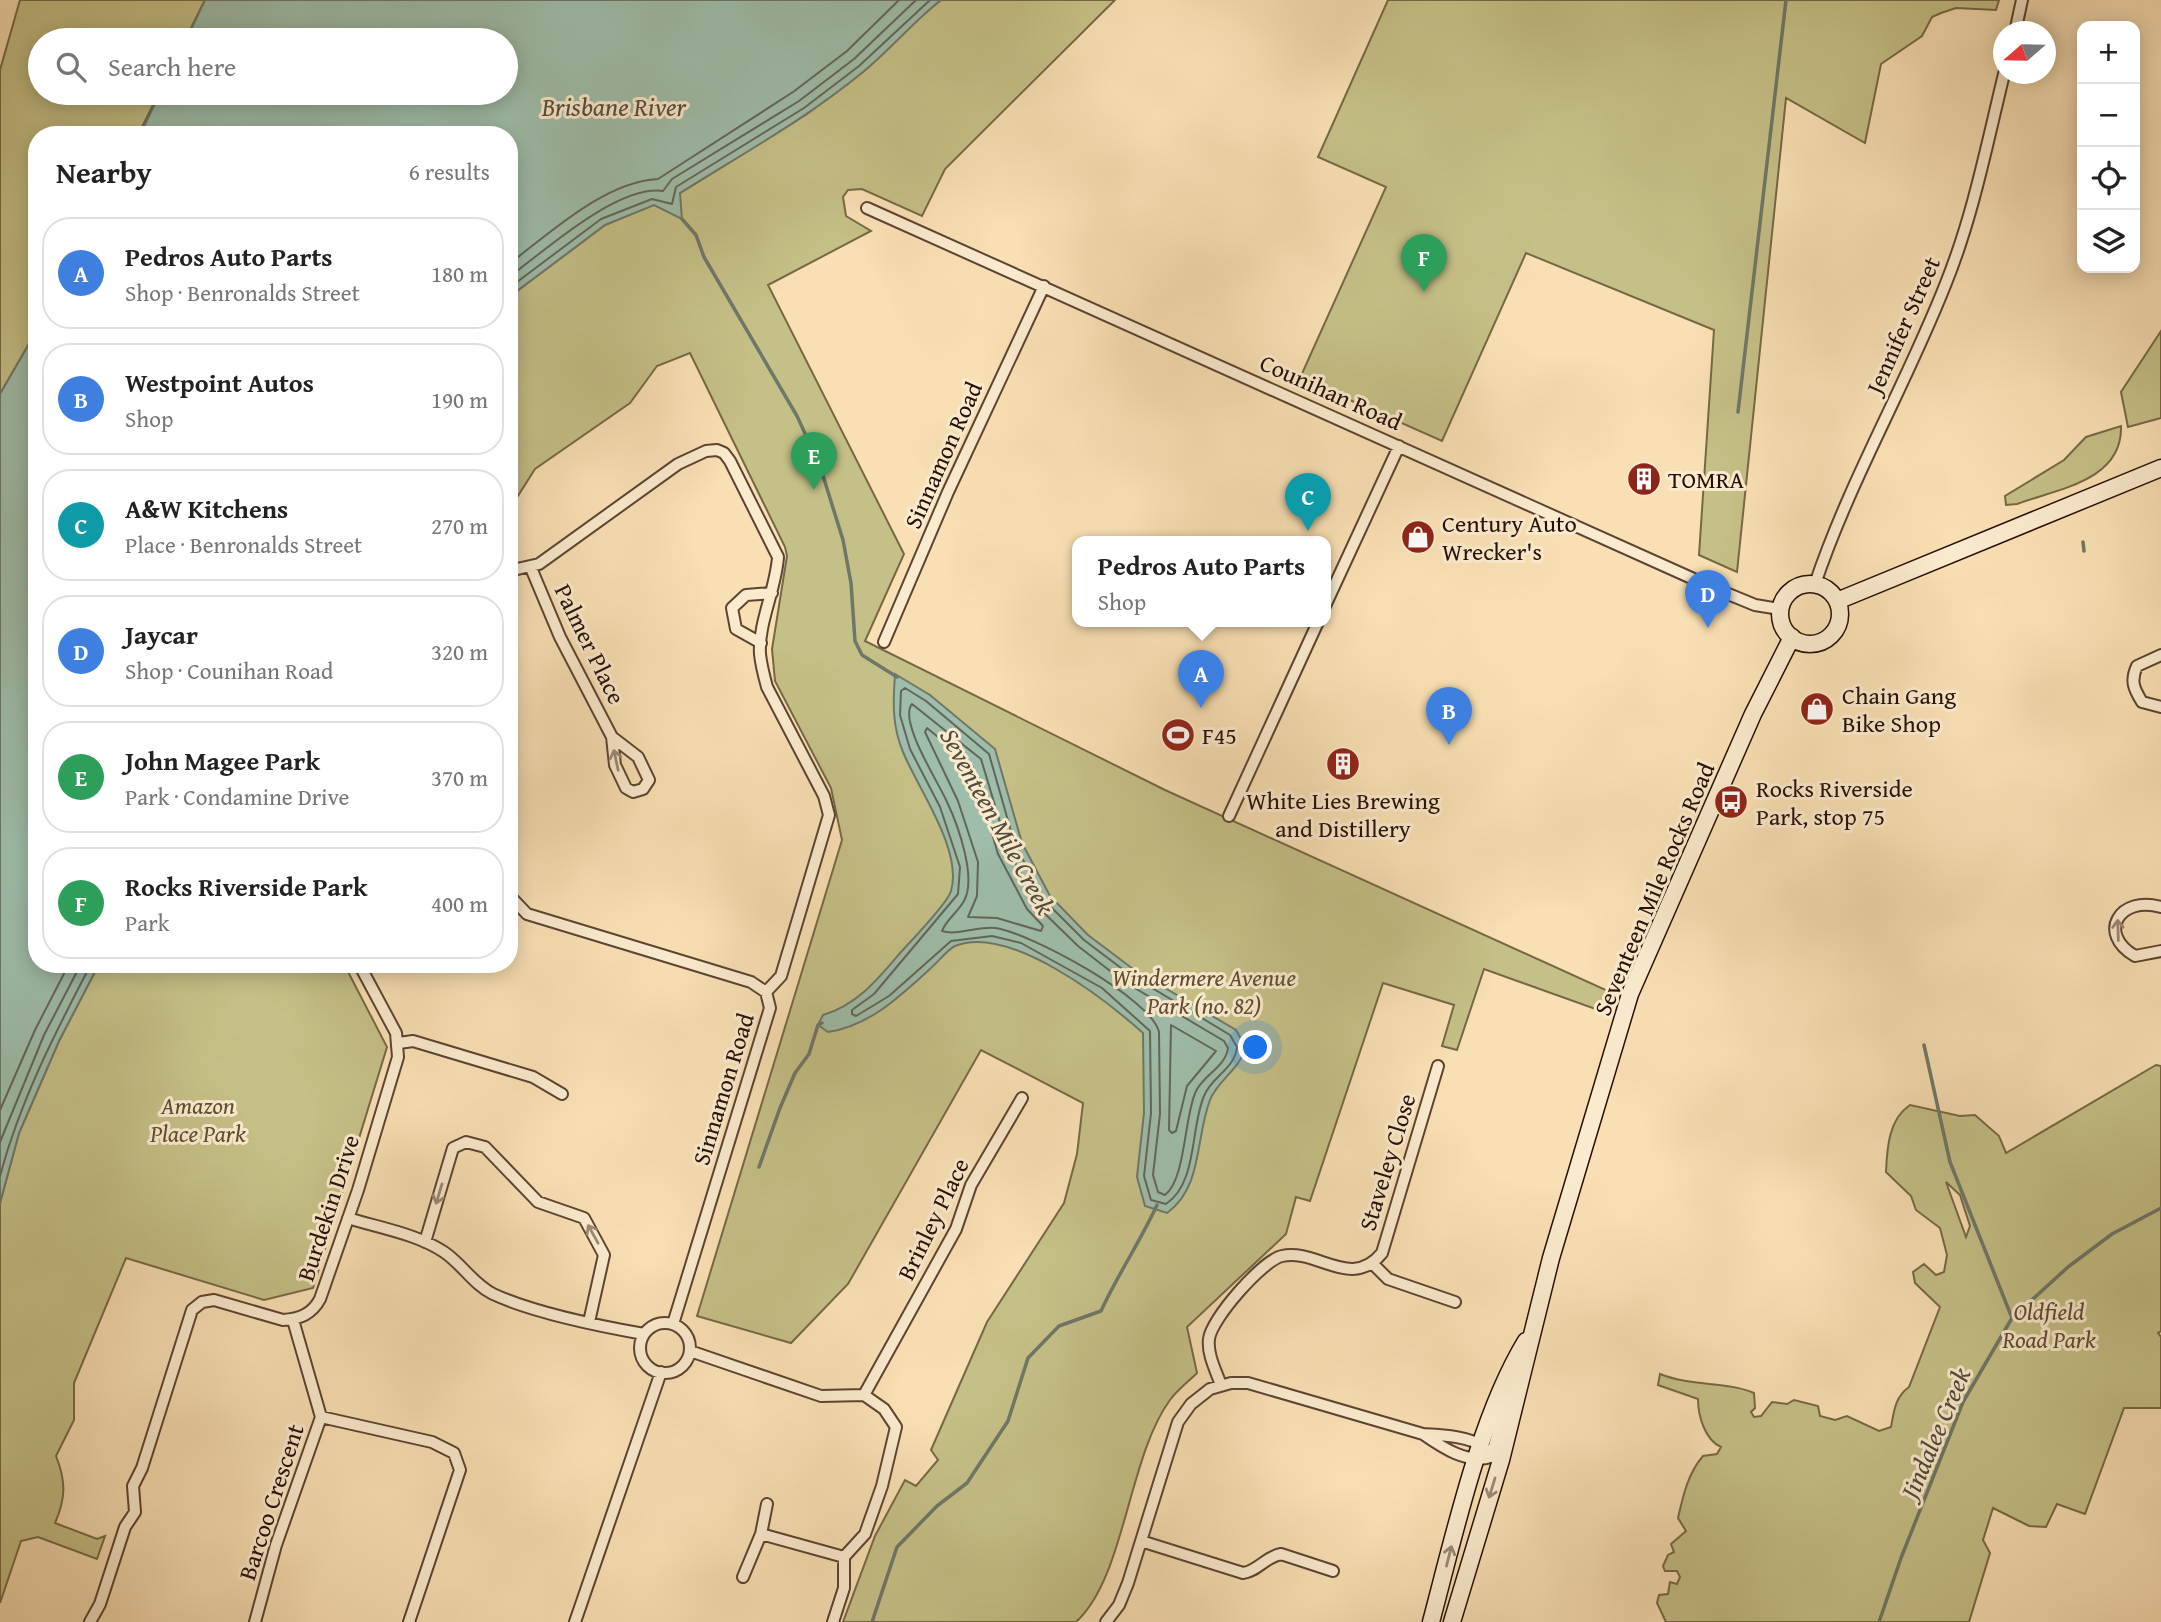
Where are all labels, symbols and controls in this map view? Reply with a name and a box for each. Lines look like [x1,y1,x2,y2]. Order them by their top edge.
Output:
north arrow [1993,21,2056,84]
map controls [2077,21,2140,273]
button: + [2077,21,2140,84]
search box [28,28,518,105]
text: Search here [108,47,236,86]
icon: search [52,48,90,86]
button: − [2077,84,2140,147]
water label: Brisbane River [541,87,688,126]
button: locate [2077,147,2140,210]
text: Nearby [56,150,152,194]
text: 6 results [409,155,490,188]
button: layers [2077,210,2140,273]
pin: F [1401,234,1447,292]
text: Pedros Auto Parts [125,237,332,276]
street label: Jennifer Street [1856,250,1949,402]
text: A [74,257,88,290]
text: 180 m [431,257,488,290]
text: Shop · Benronalds Street [125,276,360,309]
street label: Counihan Road [1254,345,1408,439]
text: Westpoint Autos [125,363,314,402]
street label: Sinnamon Road [895,376,991,534]
text: B [74,383,88,416]
text: 190 m [431,383,488,416]
text: Shop [125,402,173,435]
pin: E [791,432,837,490]
building icon: TOMRA [1625,460,1663,498]
place label: TOMRA [1668,462,1745,497]
pin: C [1285,473,1331,531]
text: A&W Kitchens [125,489,288,528]
place label: Century Auto Wrecker's [1442,506,1577,569]
text: C [74,509,88,542]
text: 270 m [431,509,488,542]
shop icon: Century Auto Wrecker's [1399,518,1437,556]
text: Place · Benronalds Street [125,528,362,561]
popup [1072,536,1331,627]
text: Pedros Auto Parts [1098,546,1305,585]
pin: D [1685,570,1731,628]
street label: Palmer Place [546,578,634,710]
text: Shop [1098,585,1146,618]
text: Jaycar [125,615,198,654]
text: D [74,635,88,668]
text: 320 m [431,635,488,668]
pin: A [1178,650,1224,708]
text: Shop · Counihan Road [125,654,333,687]
place label: Chain Gang Bike Shop [1842,678,1956,741]
pin: B [1426,687,1472,745]
shop icon: Chain Gang Bike Shop [1798,690,1836,728]
sports icon: F45 [1159,716,1197,754]
place label: F45 [1202,718,1237,753]
water label: Seventeen Mile Creek [931,721,1066,922]
text: John Magee Park [125,741,320,780]
building icon: White Lies Brewing and Distillery [1324,745,1362,783]
one-way arrow [608,750,621,772]
street label: Seventeen Mile Rocks Road [1585,757,1723,1021]
text: E [75,761,87,794]
text: 370 m [431,761,488,794]
place label: Rocks Riverside Park, stop 75 [1756,771,1913,834]
text: Park · Condamine Drive [125,780,349,813]
place label: White Lies Brewing and Distillery [1246,783,1440,846]
bus stop icon: Rocks Riverside Park, stop 75 [1712,783,1750,821]
text: Rocks Riverside Park [125,867,368,906]
text: F [75,887,87,920]
text: 400 m [431,887,488,920]
text: Park [125,906,169,939]
one-way arrow [2112,918,2125,941]
park label: Windermere Avenue Park (no. 82) [1112,960,1296,1023]
street label: Sinnamon Road [683,1008,763,1169]
your location [1238,1030,1272,1064]
park label: Amazon Place Park [149,1088,246,1151]
street label: Staveley Close [1350,1089,1424,1235]
street label: Burdekin Drive [288,1130,368,1286]
street label: Brinley Place [888,1152,978,1286]
one-way arrow [431,1183,444,1205]
one-way arrow [586,1225,600,1245]
park label: Oldfield Road Park [2001,1294,2096,1357]
water label: Jindalee Creek [1888,1361,1980,1508]
street label: Barcoo Crescent [229,1419,313,1584]
one-way arrow [1485,1477,1498,1499]
one-way arrow [1443,1545,1456,1567]

